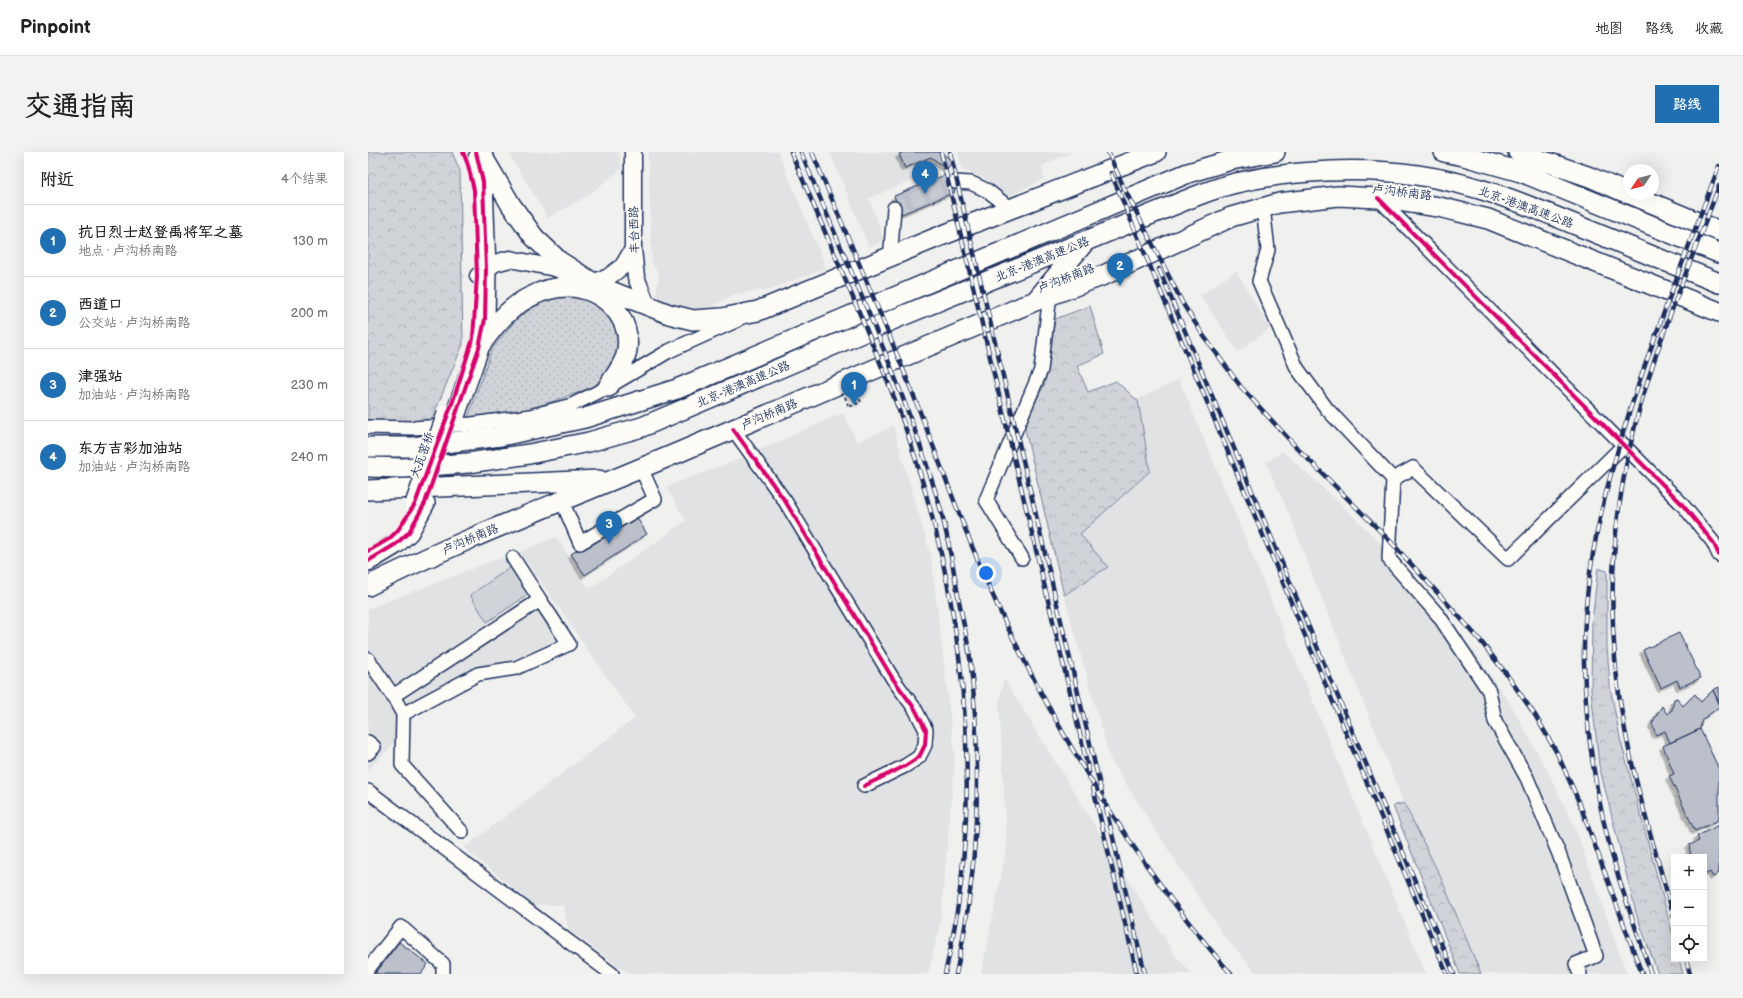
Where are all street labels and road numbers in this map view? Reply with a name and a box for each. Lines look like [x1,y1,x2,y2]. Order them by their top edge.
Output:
street label: 卢沟桥南路 [1371,181,1433,204]
street label: 北京-港澳高速公路 [1476,183,1576,232]
street label: 丰台西路 [627,206,642,254]
street label: 北京-港澳高速公路 [993,234,1092,285]
street label: 卢沟桥南路 [1035,261,1097,296]
street label: 北京-港澳高速公路 [694,358,792,411]
street label: 卢沟桥南路 [739,396,800,433]
street label: 大瓦窑桥 [407,429,438,480]
street label: 卢沟桥南路 [440,521,501,558]

